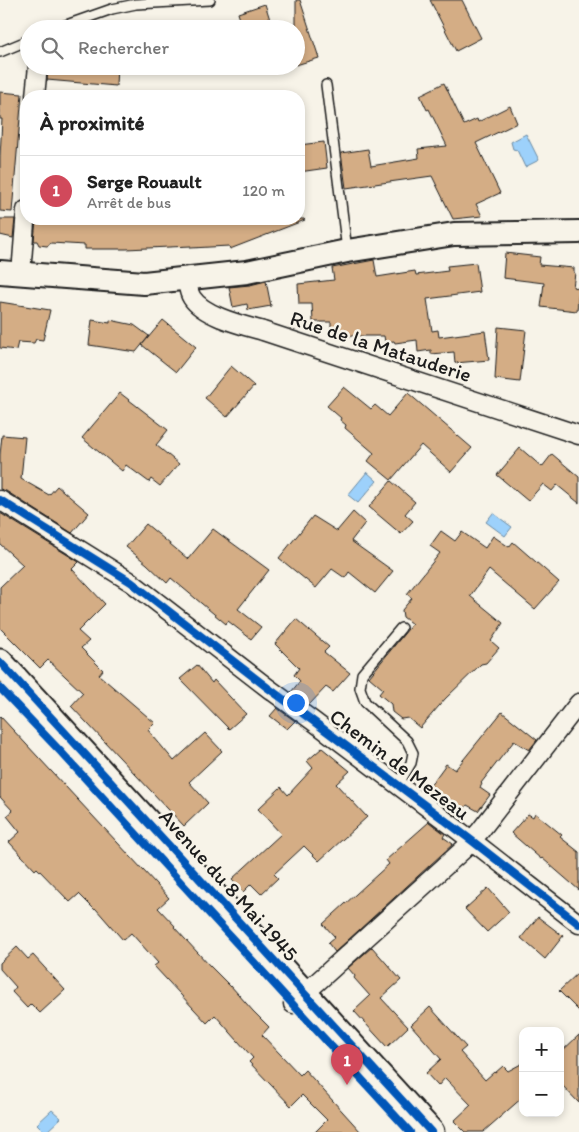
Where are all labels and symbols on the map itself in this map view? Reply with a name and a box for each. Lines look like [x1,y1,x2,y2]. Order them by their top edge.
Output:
street label: Rue de la Matauderie [287,305,475,387]
your location [283,690,309,716]
street label: Chemin de Mezeau [325,703,475,825]
street label: Avenue du 8 Mai 1945 [154,804,304,966]
pin: 1 [331,1044,363,1085]

